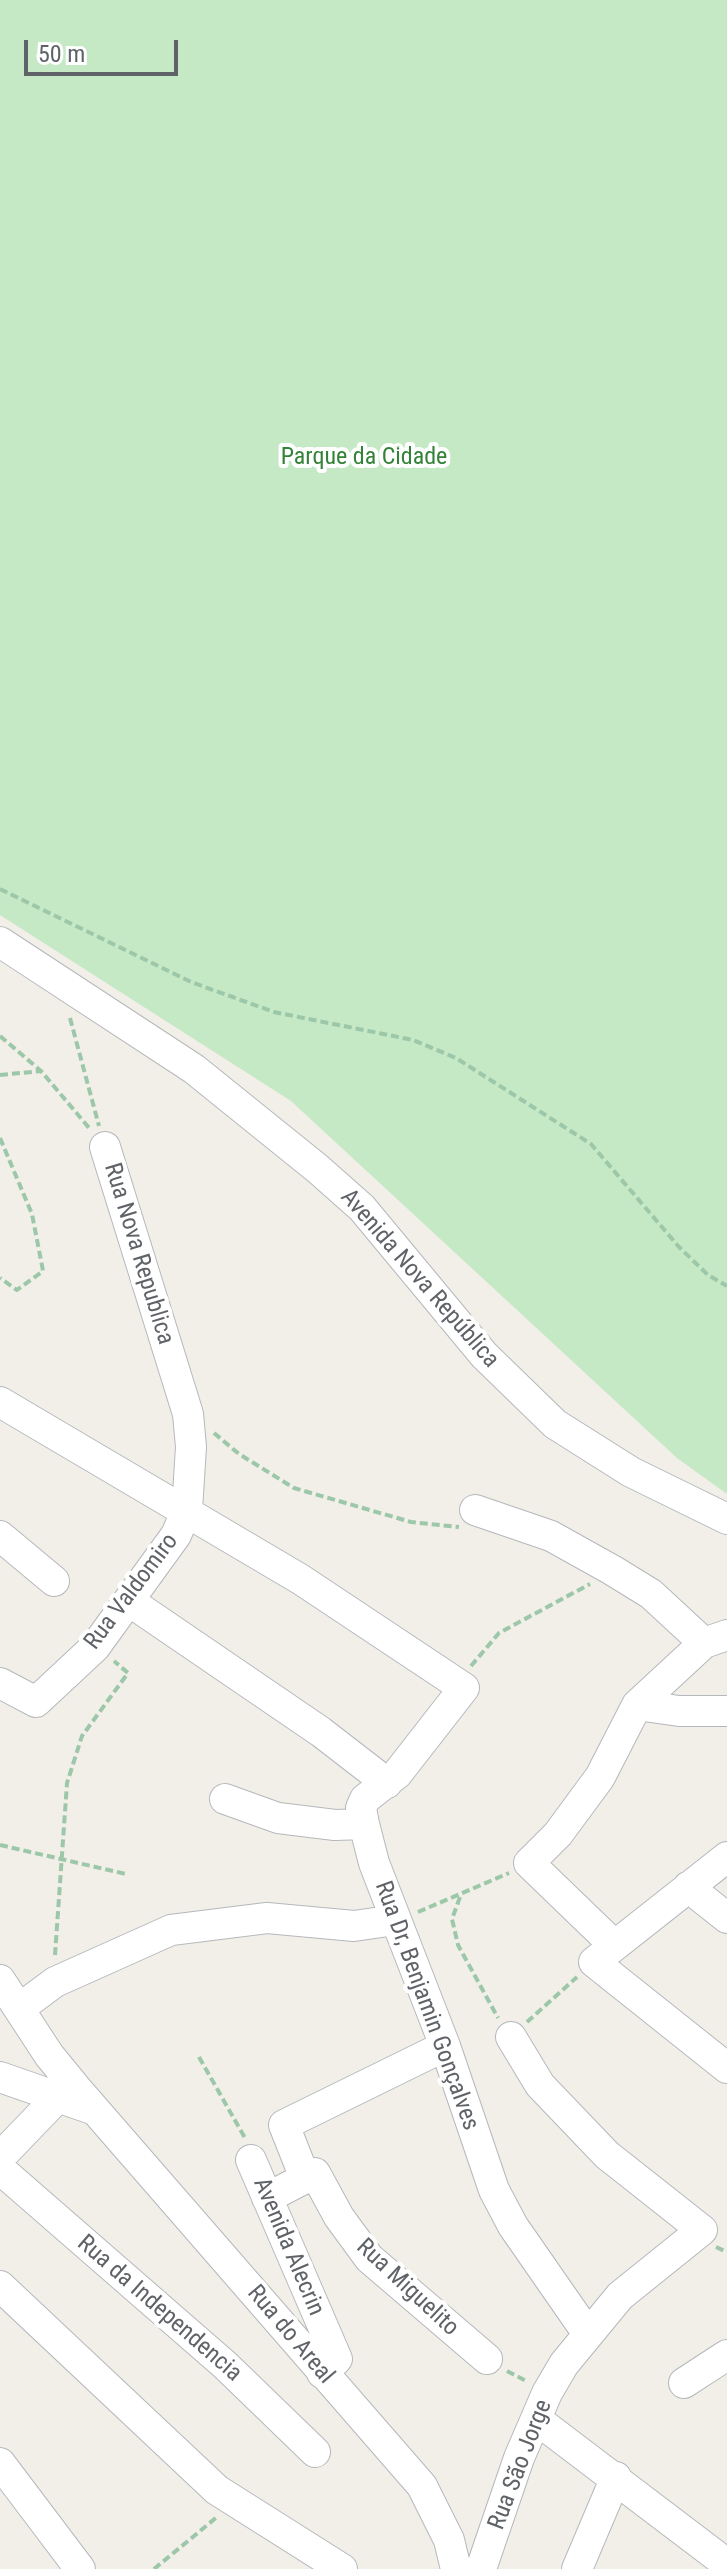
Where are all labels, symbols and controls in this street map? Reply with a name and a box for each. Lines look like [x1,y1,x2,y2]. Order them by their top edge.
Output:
scale bar [28,24,182,74]
text: 50 m [38,40,85,68]
park label: Parque da Cidade [281,444,447,472]
street label: Rua Nova Republica [97,1160,179,1348]
street label: Avenida Nova República [334,1184,504,1374]
street label: Rua Valdomiro [79,1528,185,1656]
street label: Rua Dr, Benjamin Gonçalves [368,1878,484,2134]
street label: Avenida Alecrin [246,2174,330,2320]
street label: Rua da Independencia [71,2230,247,2388]
street label: Rua Miguelito [350,2233,464,2343]
street label: Rua do Areal [240,2280,340,2390]
street label: Rua São Jorge [483,2396,559,2534]

